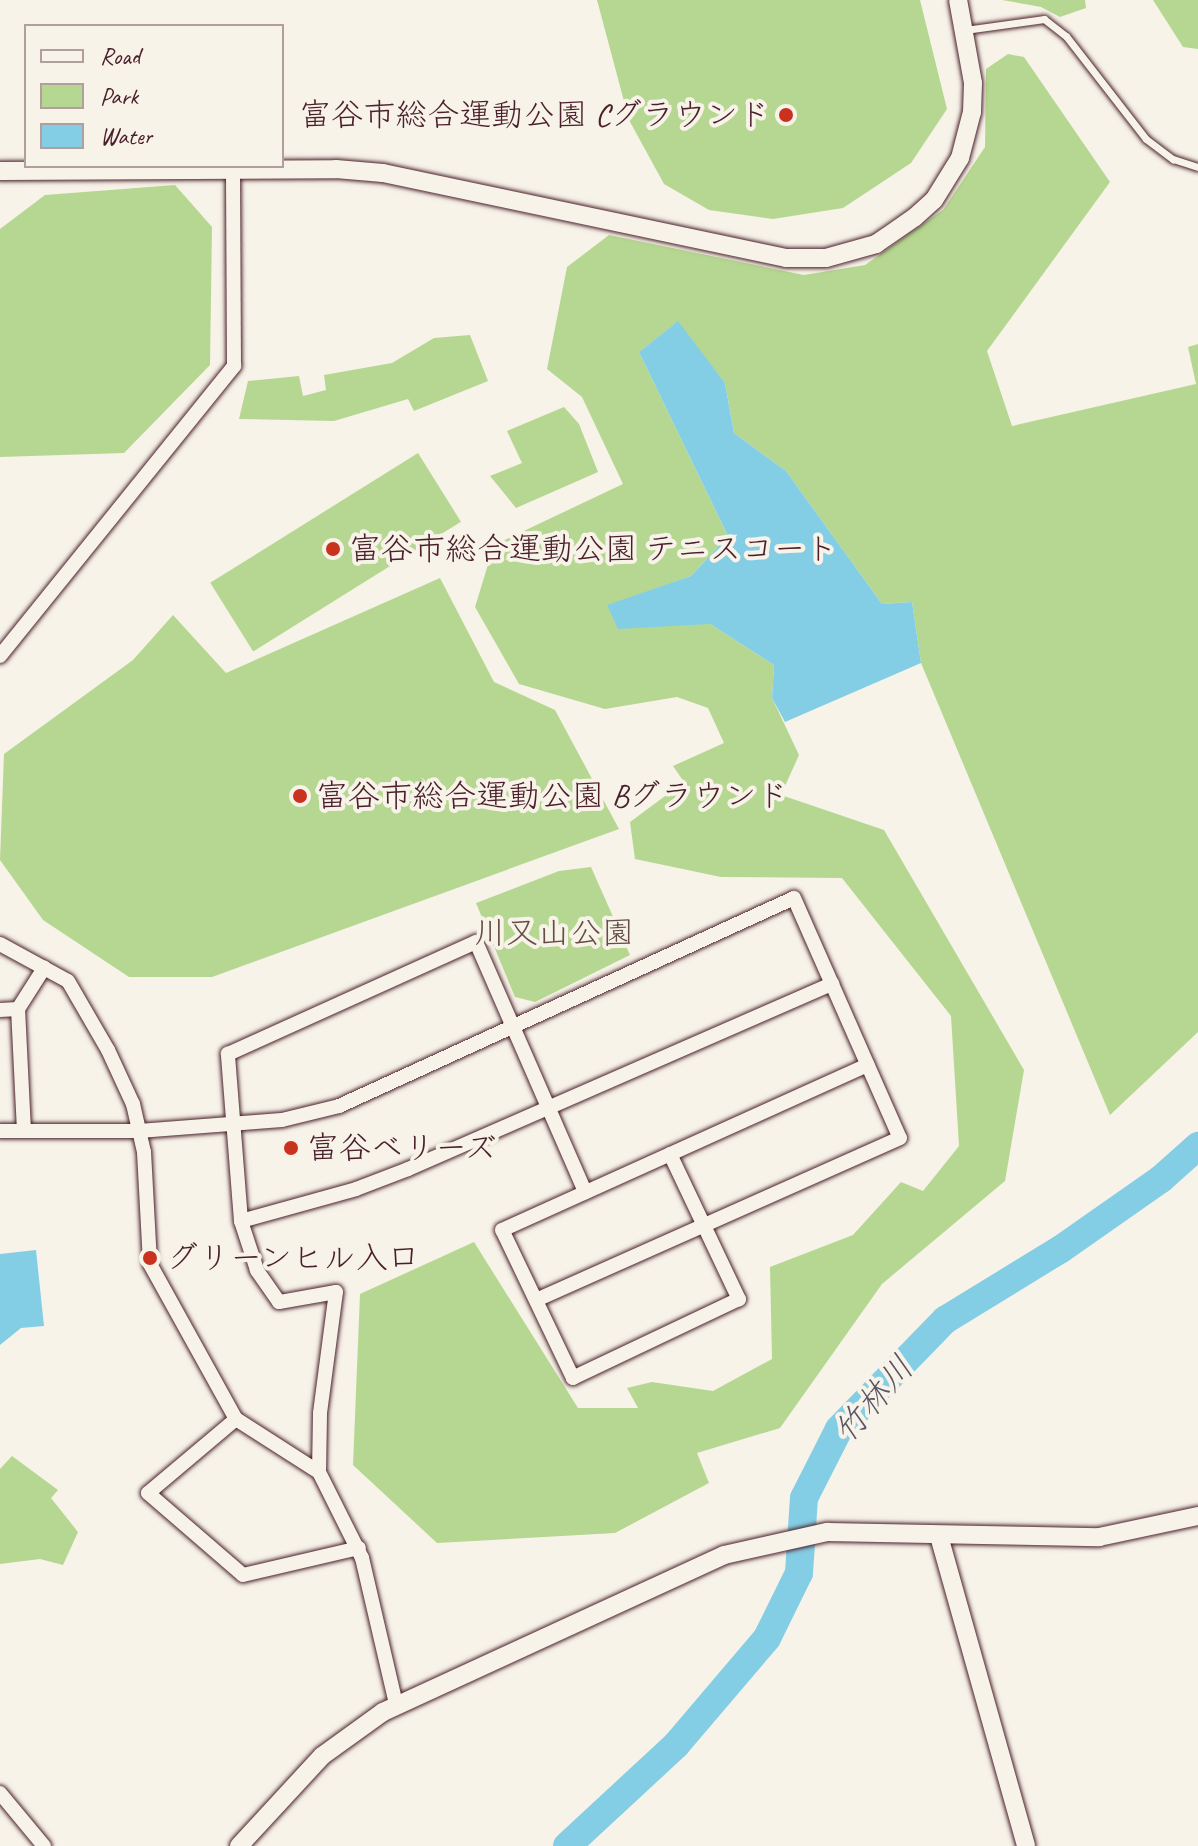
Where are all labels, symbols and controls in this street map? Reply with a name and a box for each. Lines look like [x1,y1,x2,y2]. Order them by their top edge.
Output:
legend [24,24,284,168]
text: Road [100,41,140,71]
text: Park [100,81,138,111]
place label: 富谷市総合運動公園 Cグラウンド [299,96,770,134]
marker: 富谷市総合運動公園 Cグラウンド [777,106,795,124]
text: Water [100,121,152,151]
place label: 富谷市総合運動公園 テニスコート [349,530,837,568]
marker: 富谷市総合運動公園 テニスコート [324,540,342,558]
place label: 富谷市総合運動公園 Bグラウンド [316,777,788,815]
marker: 富谷市総合運動公園 Bグラウンド [291,787,309,805]
park label: 川又山公園 [474,914,634,952]
place label: 富谷ベリーズ [307,1129,499,1167]
marker: 富谷ベリーズ [282,1139,300,1157]
place label: グリーンヒル入口 [166,1239,422,1277]
marker: グリーンヒル入口 [141,1249,159,1267]
water label: 竹林川 [824,1347,922,1451]

